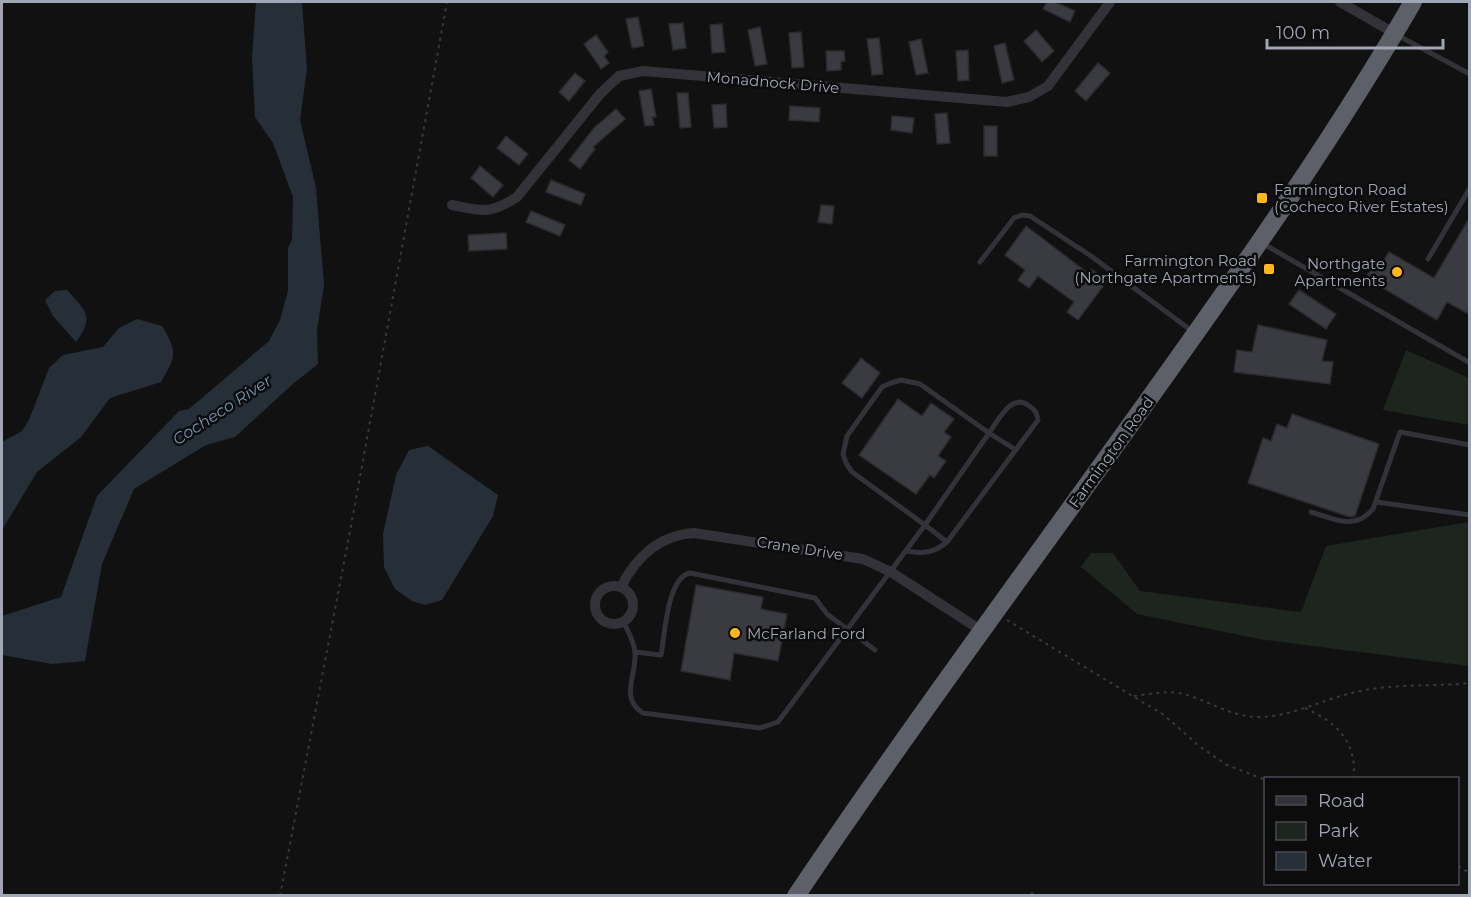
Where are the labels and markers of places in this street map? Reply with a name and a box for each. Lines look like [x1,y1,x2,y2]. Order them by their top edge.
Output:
place label: Farmington Road (Cocheco River Estates) [1274,180,1449,216]
marker: Farmington Road (Cocheco River Estates) [1255,191,1269,205]
place label: Farmington Road (Northgate Apartments) [1075,251,1257,287]
place label: Northgate Apartments [1294,254,1385,290]
marker: Farmington Road (Northgate Apartments) [1262,262,1276,276]
marker: Northgate Apartments [1390,265,1404,279]
place label: McFarland Ford [747,624,865,643]
marker: McFarland Ford [728,626,742,640]

